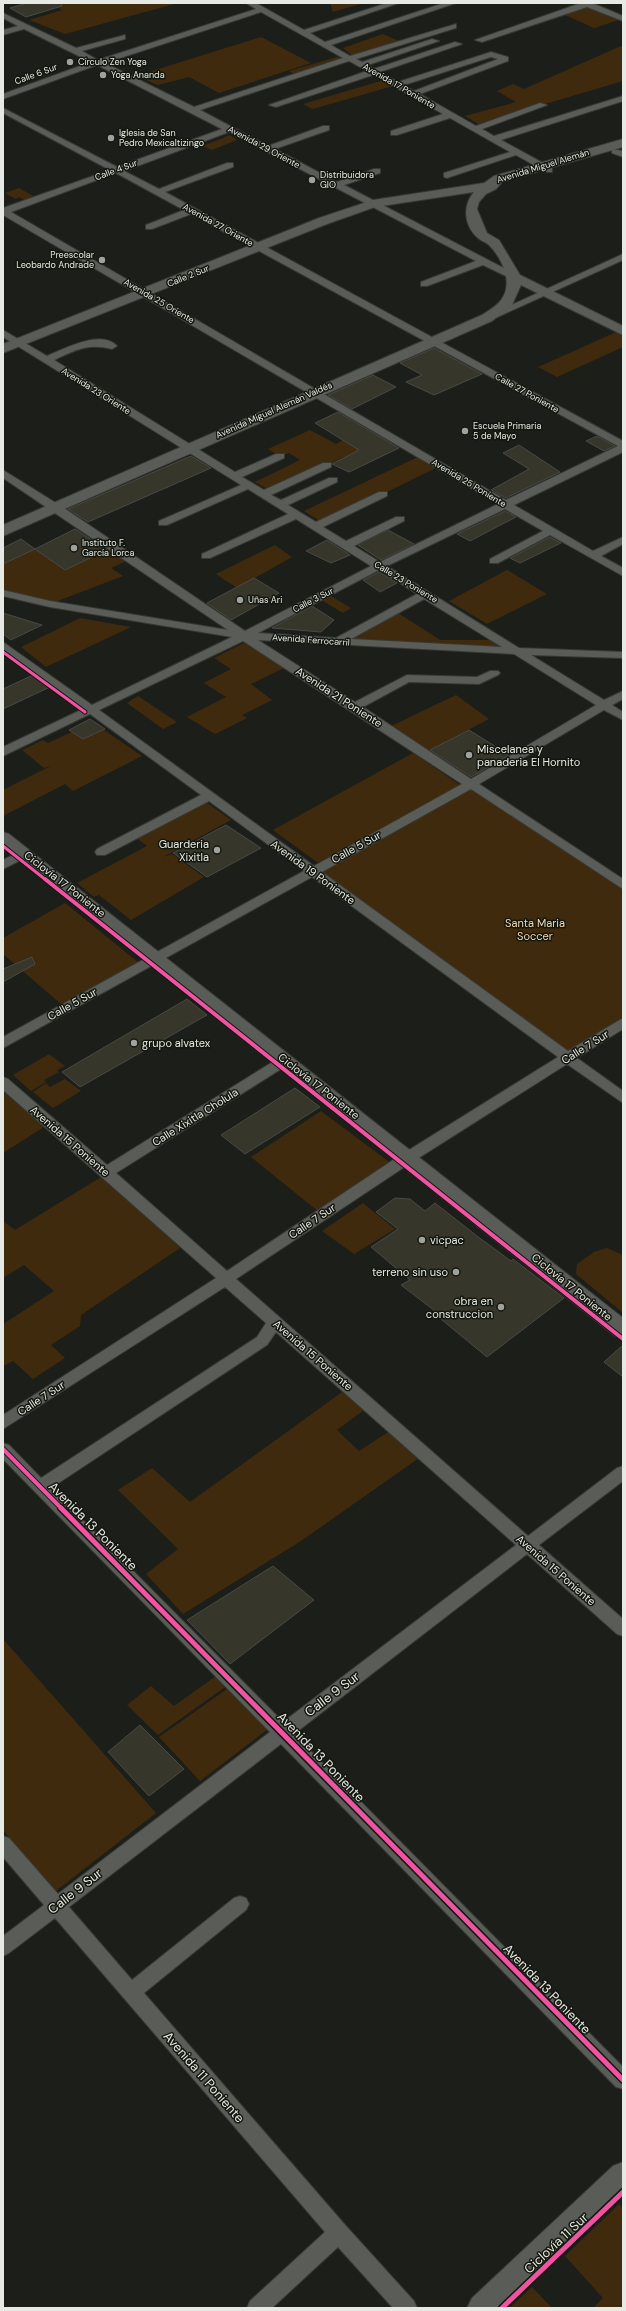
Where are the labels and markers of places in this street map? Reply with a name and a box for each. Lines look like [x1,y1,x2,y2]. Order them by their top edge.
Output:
place label: Círculo Zen Yoga [78,56,147,68]
marker: Círculo Zen Yoga [65,57,75,67]
place label: Yoga Ananda [111,69,165,81]
marker: Yoga Ananda [98,70,108,80]
place label: Iglesia de San Pedro Mexicaltizingo [119,127,204,149]
marker: Iglesia de San Pedro Mexicaltizingo [106,133,116,143]
place label: Distribuidora GIO [320,169,374,191]
marker: Distribuidora GIO [307,175,317,185]
place label: Preescolar Leobardo Andrade [16,249,95,271]
marker: Preescolar Leobardo Andrade [97,255,107,265]
place label: Escuela Primaria 5 de Mayo [473,420,541,442]
marker: Escuela Primaria 5 de Mayo [460,426,470,436]
place label: Instituto F. García Lorca [82,537,135,559]
marker: Instituto F. García Lorca [69,543,79,553]
place label: Uñas Ari [248,594,282,606]
marker: Uñas Ari [235,595,245,605]
place label: Miscelanea y panaderia El Hornito [477,742,580,769]
marker: Miscelanea y panaderia El Hornito [464,750,474,760]
place label: Guarderia Xixitla [159,837,209,864]
marker: Guarderia Xixitla [212,845,222,855]
place label: grupo alvatex [142,1036,211,1050]
marker: grupo alvatex [129,1038,139,1048]
place label: vicpac [430,1233,464,1247]
marker: vicpac [417,1235,427,1245]
place label: terreno sin uso [372,1265,448,1279]
marker: terreno sin uso [451,1267,461,1277]
place label: obra en construccion [426,1294,493,1321]
marker: obra en construccion [496,1302,506,1312]

